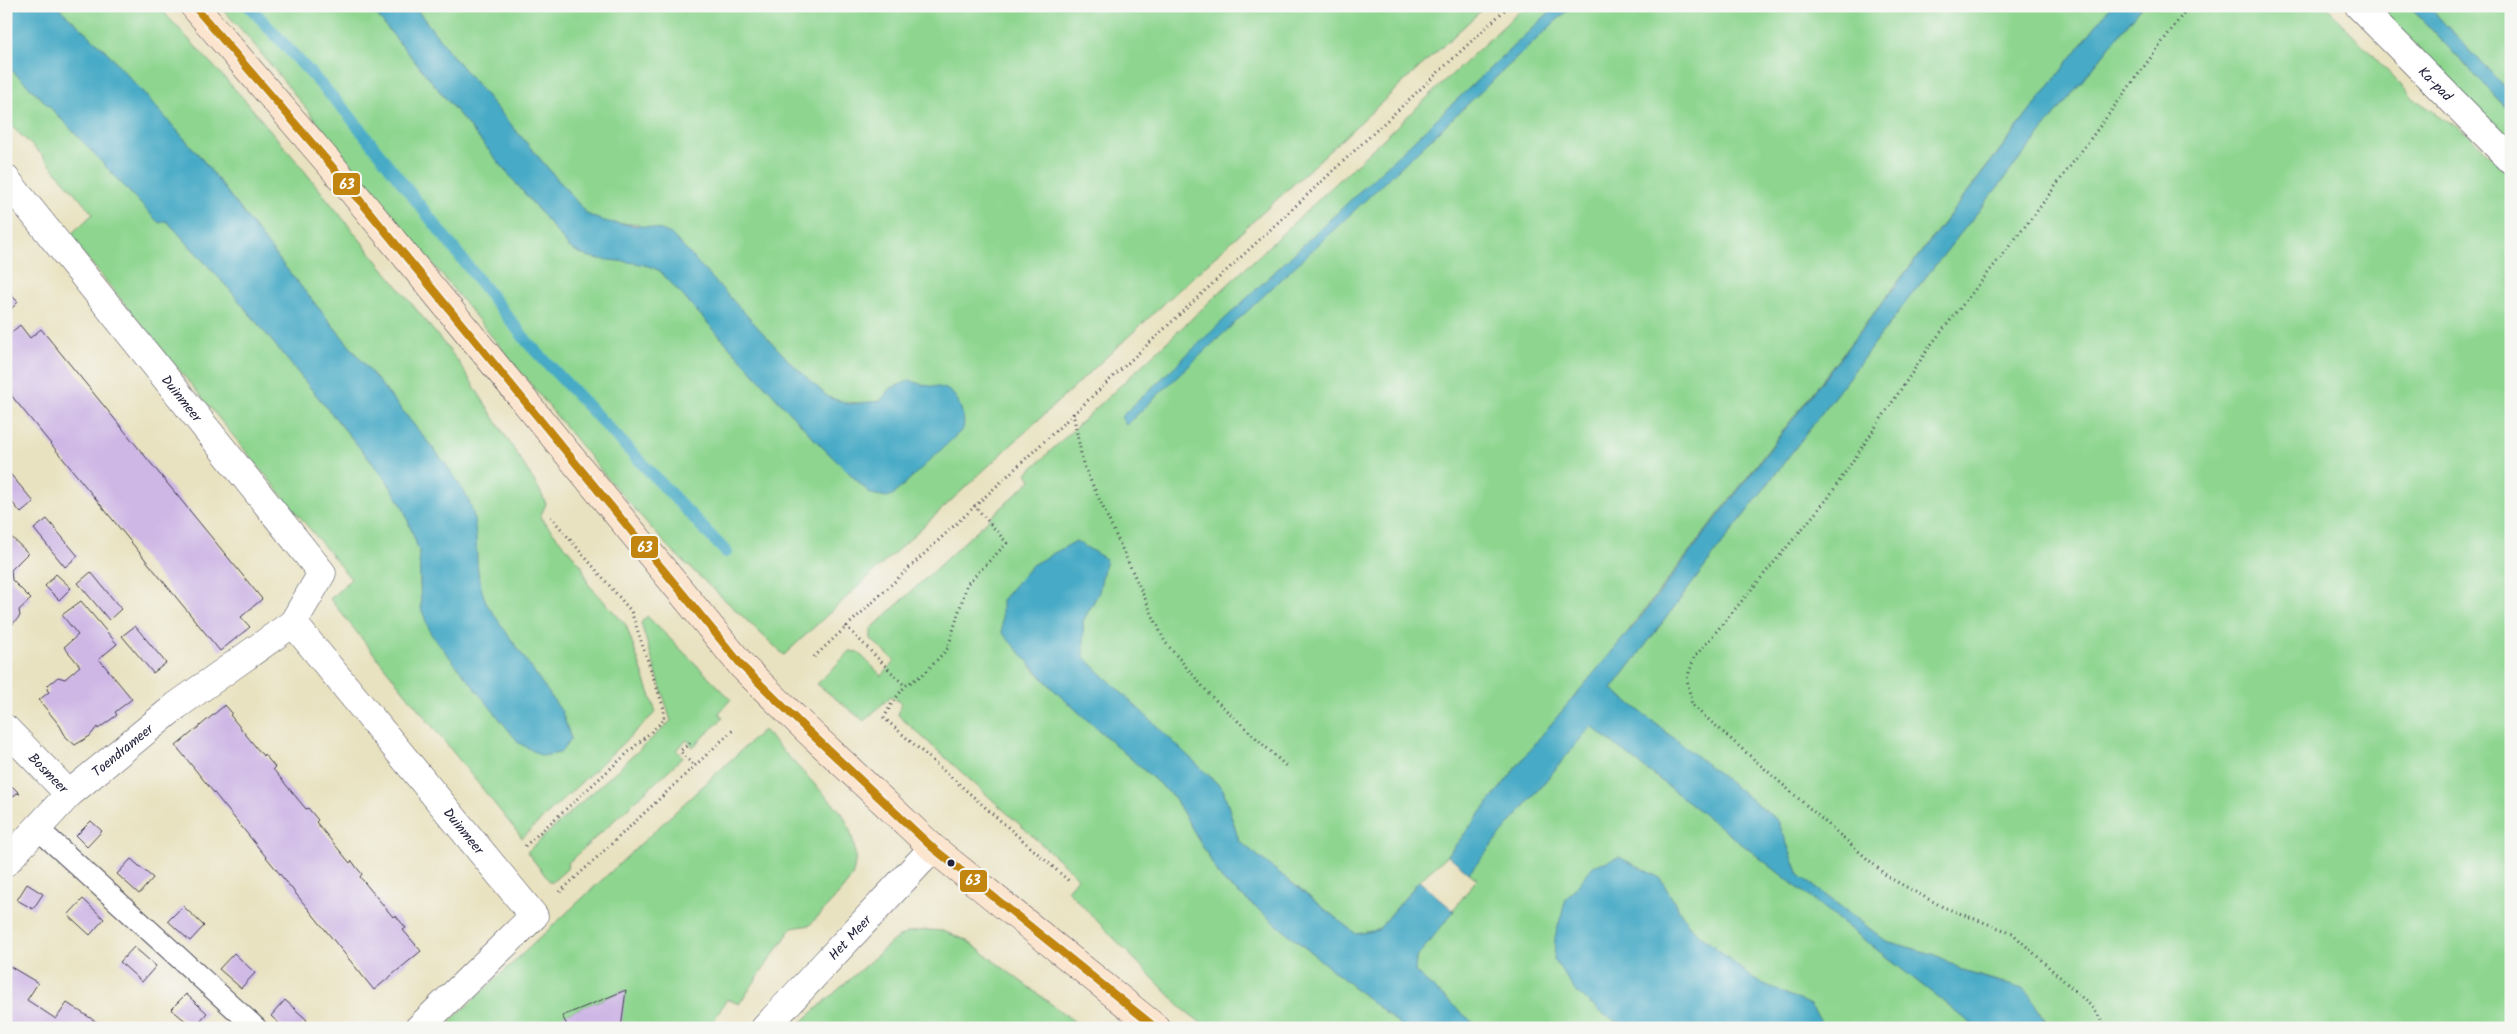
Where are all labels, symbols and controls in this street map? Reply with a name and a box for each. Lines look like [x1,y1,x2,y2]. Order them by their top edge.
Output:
street label: Ka-pad [2412,62,2458,108]
line badge: 63 [332,172,361,196]
text: 63 [339,174,355,196]
street label: Duinmeer [155,370,208,428]
line badge: 63 [630,535,659,559]
text: 63 [637,537,653,559]
street label: Toendrameer [87,718,160,783]
street label: Bosmeer [23,748,74,800]
street label: Duinmeer [437,803,490,861]
unlabelled marker [946,858,956,868]
line badge: 63 [959,869,988,893]
text: 63 [965,870,981,892]
street label: Het Meer [824,909,878,966]

